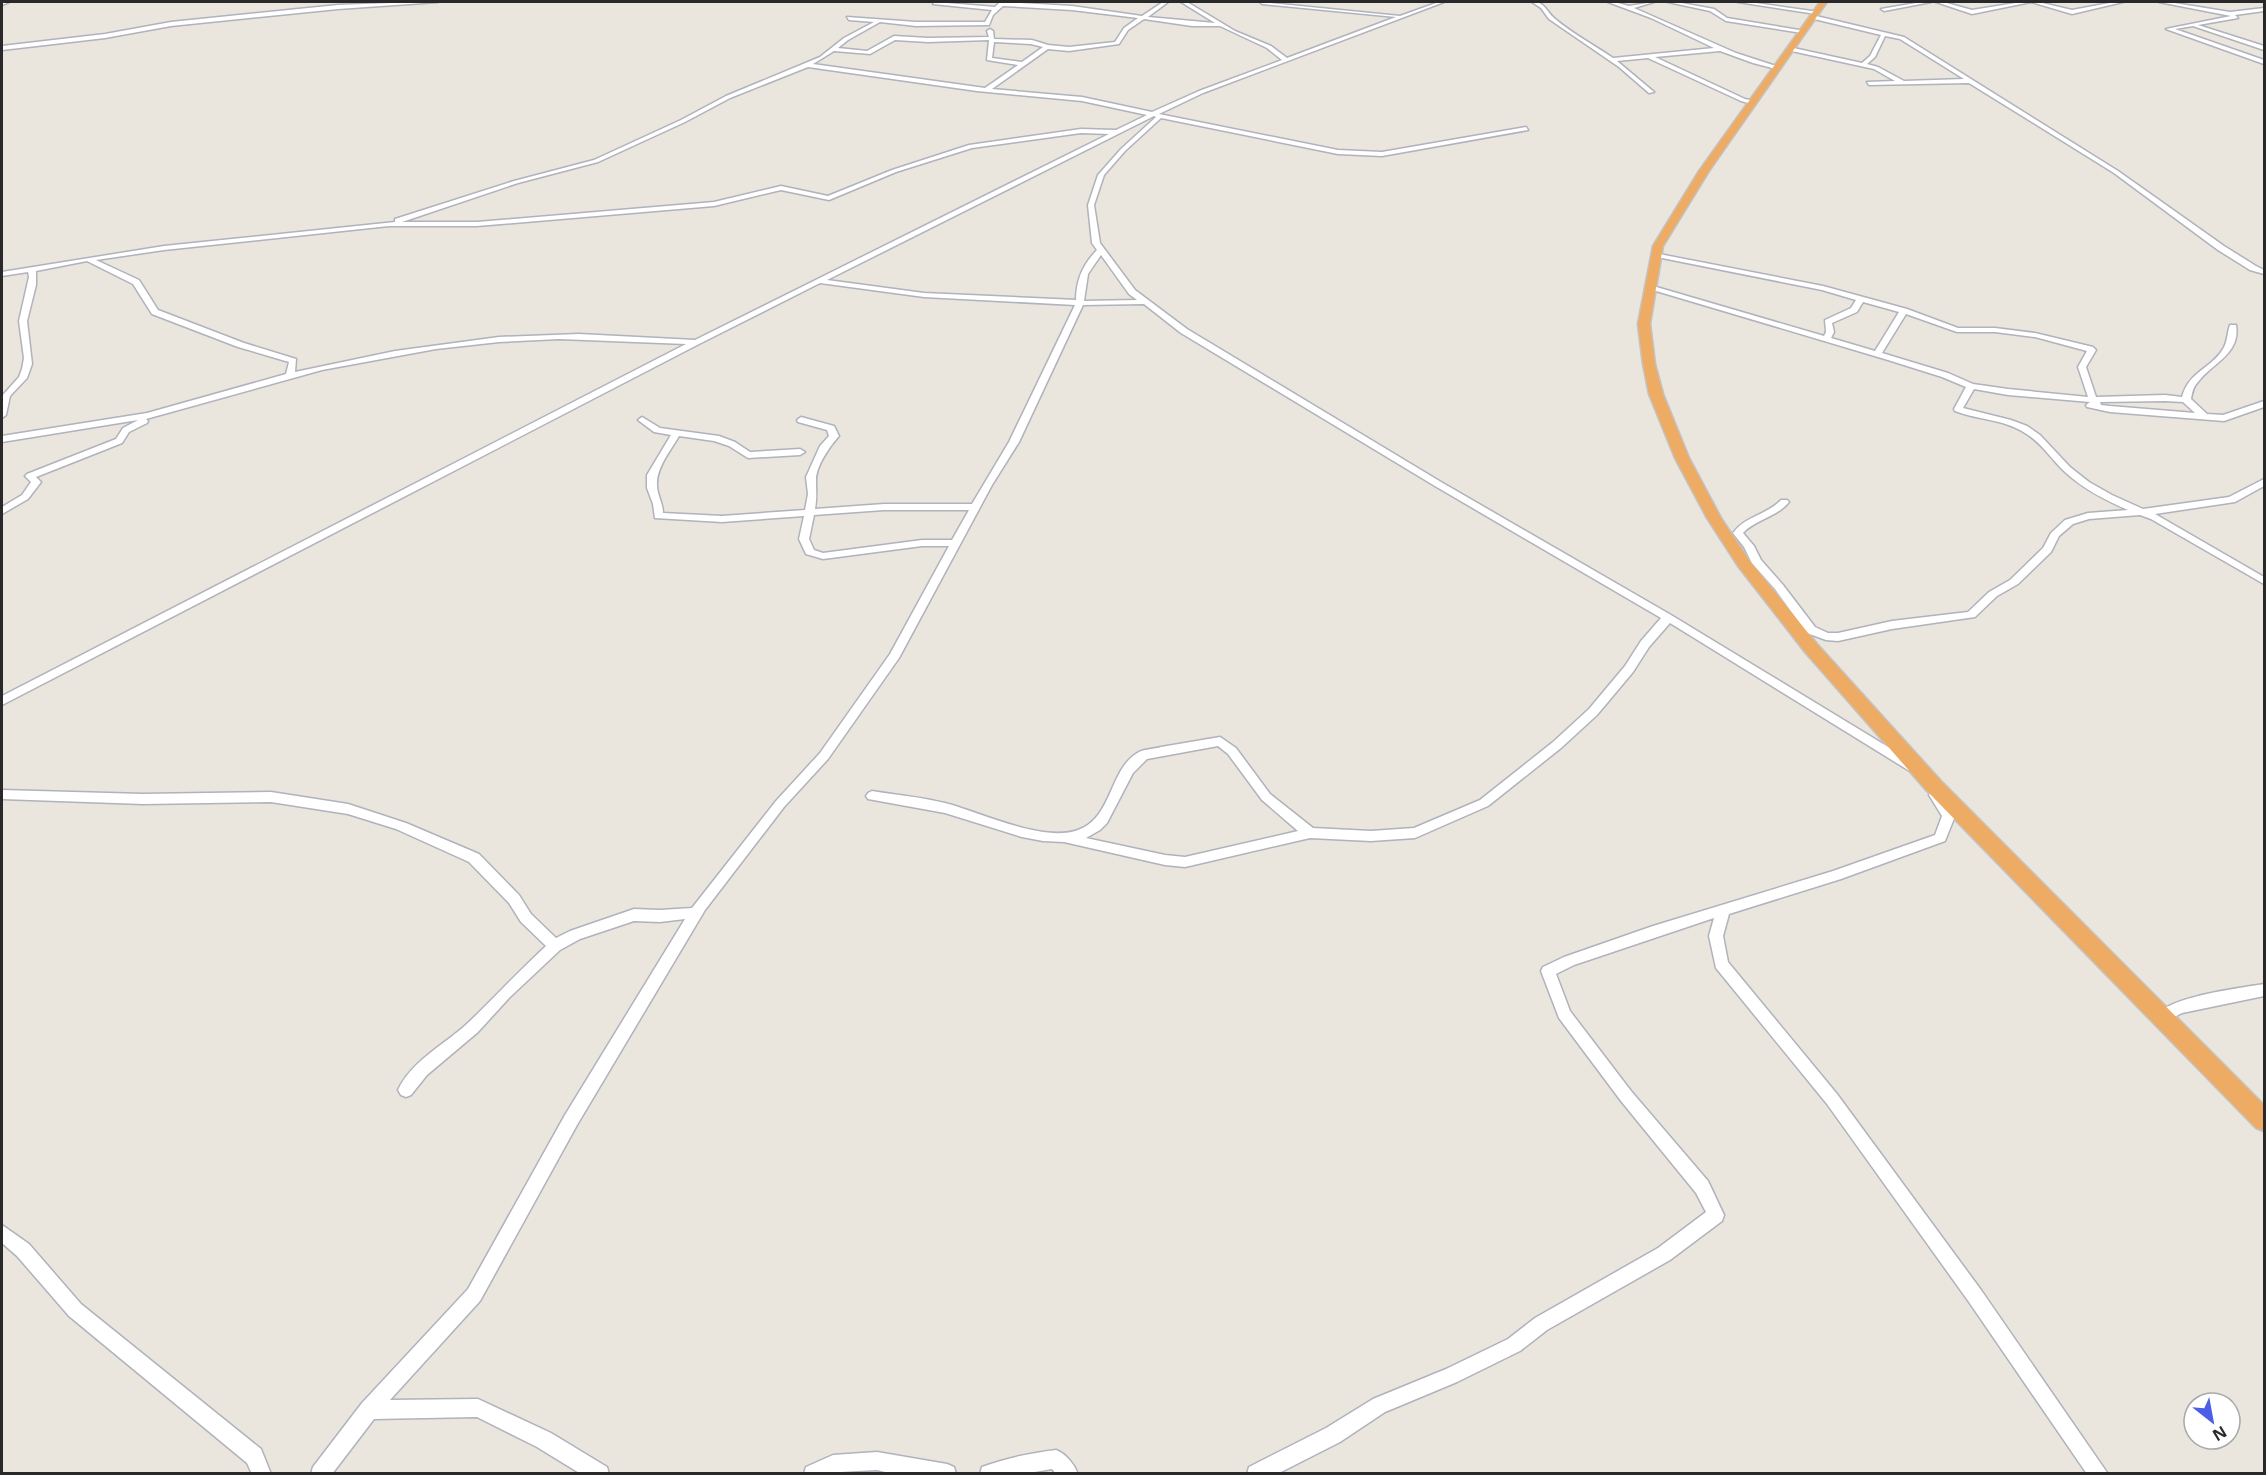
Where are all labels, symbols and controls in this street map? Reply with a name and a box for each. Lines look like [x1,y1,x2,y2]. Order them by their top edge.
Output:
north arrow [2182,1391,2242,1451]
text: N [2208,1421,2231,1447]

